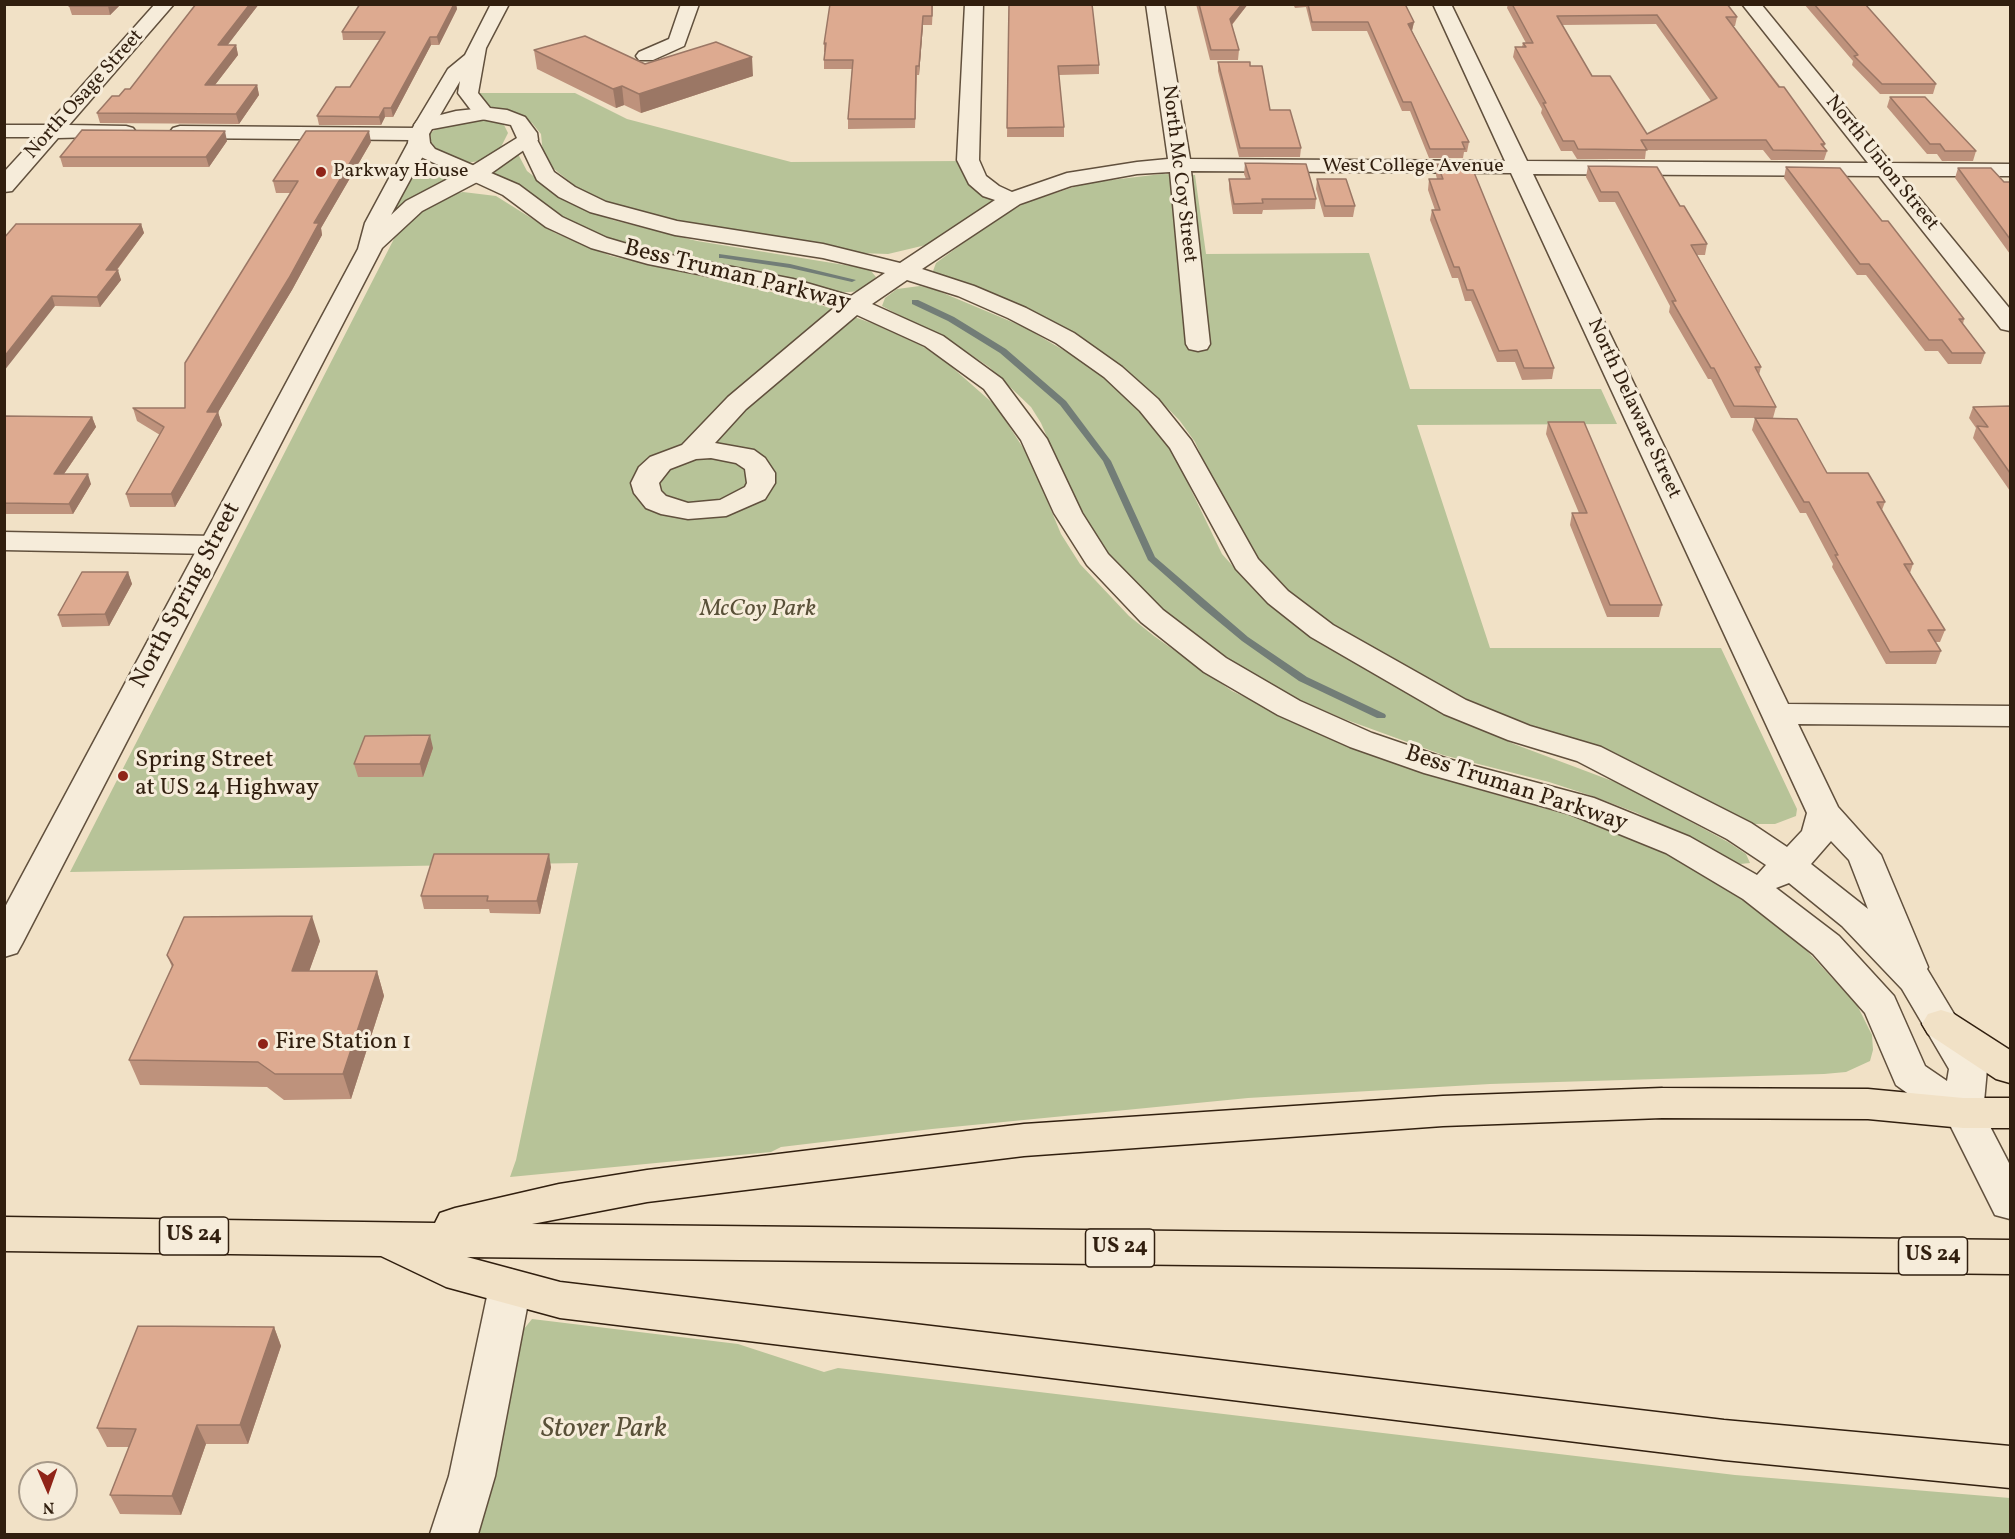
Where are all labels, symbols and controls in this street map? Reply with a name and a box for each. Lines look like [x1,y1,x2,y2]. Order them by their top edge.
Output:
street label: North Osage Street [21,25,149,165]
street label: North Mc Coy Street [1155,84,1201,264]
street label: North Union Street [1819,91,1943,237]
street label: West College Avenue [1322,155,1504,179]
place label: Parkway House [333,160,469,184]
marker: Parkway House [314,165,328,179]
street label: Bess Truman Parkway [621,235,853,319]
street label: North Delaware Street [1581,315,1685,503]
street label: North Spring Street [126,498,248,694]
park label: McCoy Park [700,597,816,625]
street label: Bess Truman Parkway [1401,740,1631,840]
place label: Spring Street at US 24 Highway [135,748,319,804]
marker: Spring Street at US 24 Highway [116,769,130,783]
place label: Fire Station 1 [275,1030,411,1058]
marker: Fire Station 1 [256,1037,270,1051]
road number: US 24 [160,1217,228,1255]
road number: US 24 [1086,1229,1154,1267]
road number: US 24 [1898,1237,1968,1275]
park label: Stover Park [541,1414,667,1448]
north arrow [18,1461,78,1521]
text: N [42,1496,55,1518]

